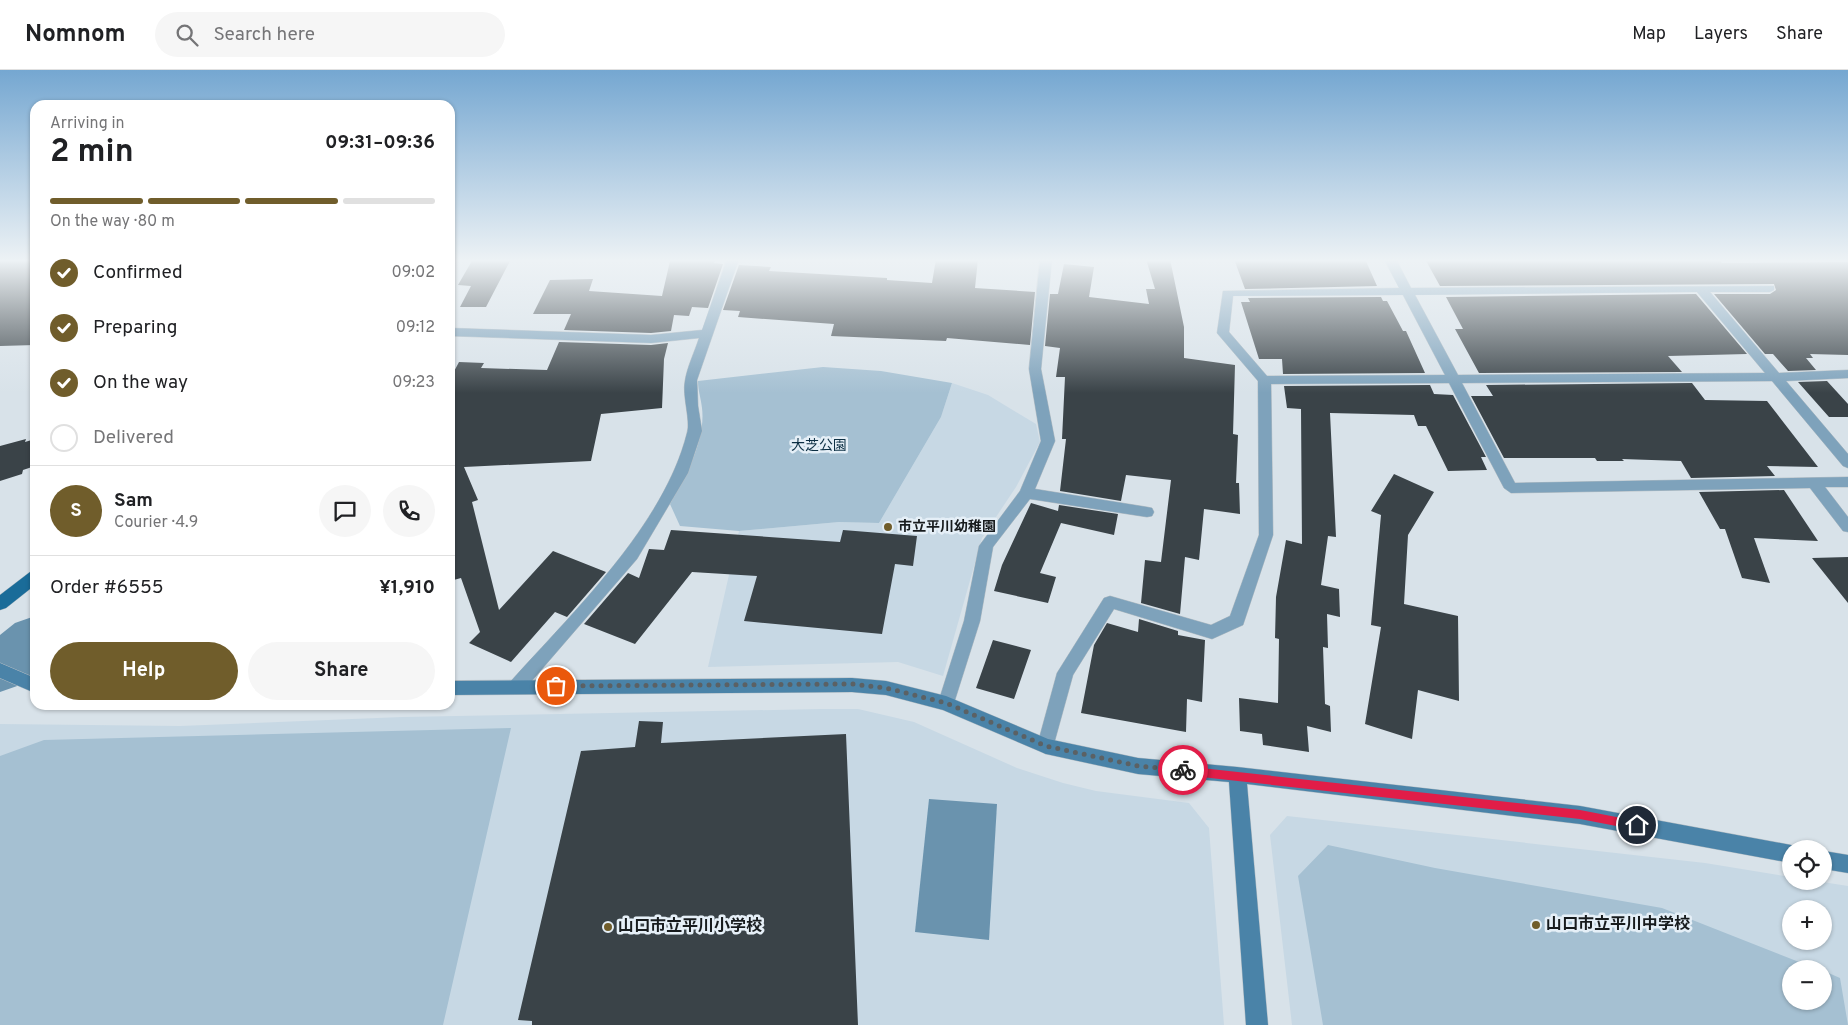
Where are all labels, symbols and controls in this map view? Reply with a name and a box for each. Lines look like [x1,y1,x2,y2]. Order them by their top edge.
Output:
search box [155,12,505,57]
text: Nomnom [25,20,125,50]
icon: search [173,21,201,49]
text: Search here [213,23,315,47]
text: Map [1632,23,1666,46]
text: Layers [1694,23,1748,46]
text: Share [1776,23,1823,46]
text: Arriving in [50,114,125,134]
text: 09:31–09:36 [325,131,435,155]
text: 2 min [50,133,134,173]
text: On the way · 80 m [50,212,175,232]
icon: check [50,259,78,287]
text: Confirmed [93,261,183,285]
text: 09:02 [392,263,435,283]
icon: check [50,314,78,342]
text: Preparing [93,316,177,340]
text: 09:12 [396,318,435,338]
icon: check [50,369,78,397]
text: On the way [93,371,188,395]
text: 09:23 [392,373,435,393]
text: Delivered [93,426,174,450]
park label: 大芝公園 [791,438,847,455]
button: chat [319,485,371,537]
button: phone [383,485,435,537]
text: Sam [114,489,153,513]
text: S [70,499,82,523]
text: Courier · 4.9 [114,513,198,533]
place label: 市立平川幼稚園 [898,518,996,536]
marker: 市立平川幼稚園 [882,521,894,533]
text: Order #6555 [50,576,164,600]
text: ¥1,910 [379,576,435,600]
button: Help [50,642,238,700]
button: Share [248,642,435,700]
pin [535,665,577,707]
icon: bag [542,672,570,700]
courier [1158,745,1208,795]
icon: bike [1169,756,1197,784]
pin [1616,804,1658,846]
icon: home [1623,811,1651,839]
map controls [1782,840,1832,1010]
button: locate [1782,840,1832,890]
button: + [1782,900,1832,950]
place label: 山口市立平川中学校 [1546,915,1690,935]
place label: 山口市立平川小学校 [618,917,762,937]
marker: 山口市立平川中学校 [1530,919,1542,931]
marker: 山口市立平川小学校 [602,921,614,933]
button: − [1782,960,1832,1010]

